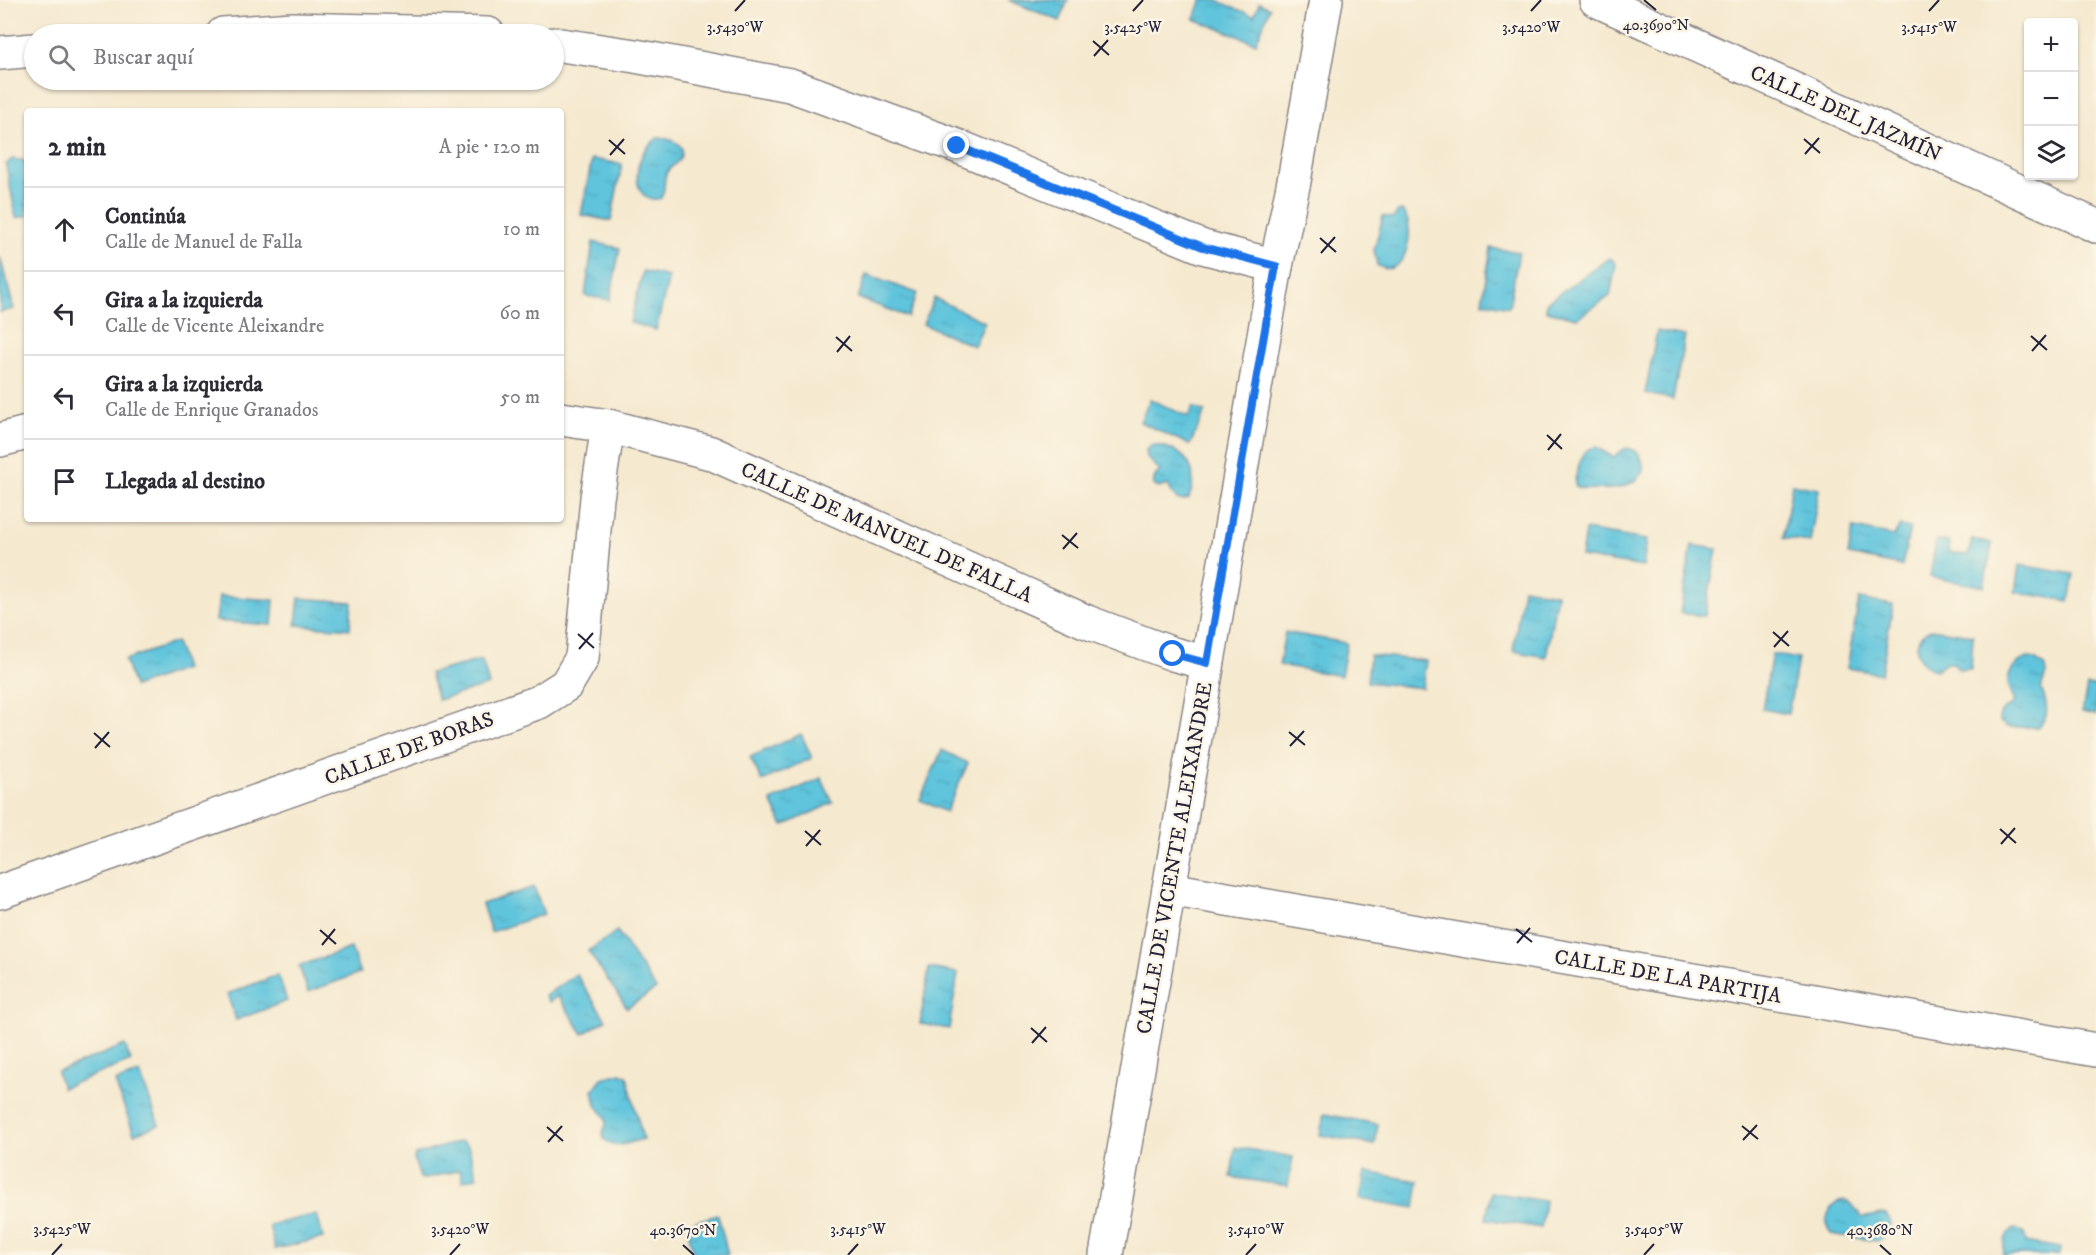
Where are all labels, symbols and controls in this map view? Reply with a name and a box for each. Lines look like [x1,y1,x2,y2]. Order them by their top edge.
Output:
text: 40.3690°N [1623,16,1689,35]
text: 3.5430°W [707,18,763,37]
text: 3.5425°W [1104,18,1162,37]
text: 3.5420°W [1502,18,1560,37]
text: 3.5415°W [1901,18,1957,37]
map controls [2024,18,2078,180]
button: + [2024,18,2078,72]
search box [24,24,564,90]
icon: search [45,41,78,74]
text: Buscar aquí [93,44,193,71]
street label: CALLE DEL JAZMÍN [1746,58,1946,168]
button: − [2024,72,2078,126]
button: layers [2024,126,2078,180]
text: 2 min [48,131,106,164]
route end [943,132,969,158]
text: A pie · 120 m [439,135,540,160]
text: Continúa [105,203,186,230]
icon: ahead [48,213,81,246]
text: 10 m [503,217,540,242]
text: Calle de Manuel de Falla [105,230,302,255]
text: Gira a la izquierda [105,287,263,314]
icon: left [48,297,81,330]
text: 60 m [500,301,540,326]
text: Calle de Vicente Aleixandre [105,314,324,339]
text: Gira a la izquierda [105,371,263,398]
icon: left [48,381,81,414]
text: 50 m [500,385,540,410]
text: Calle de Enrique Granados [105,398,318,423]
street label: CALLE DE MANUEL DE FALLA [737,457,1037,609]
icon: arrive [48,465,81,498]
text: Llegada al destino [105,468,265,495]
route start [1159,640,1185,666]
street label: CALLE DE VICENTE ALEIXANDRE [1131,680,1219,1036]
street label: CALLE DE BORAS [321,706,497,792]
street label: CALLE DE LA PARTIJA [1552,944,1784,1010]
text: 3.5425°W [33,1220,91,1239]
text: 3.5420°W [431,1220,489,1239]
text: 3.5415°W [830,1220,886,1239]
text: 3.5410°W [1228,1220,1284,1239]
text: 3.5405°W [1625,1220,1683,1239]
text: 40.3670°N [650,1221,716,1240]
text: 40.3680°N [1847,1221,1913,1240]

